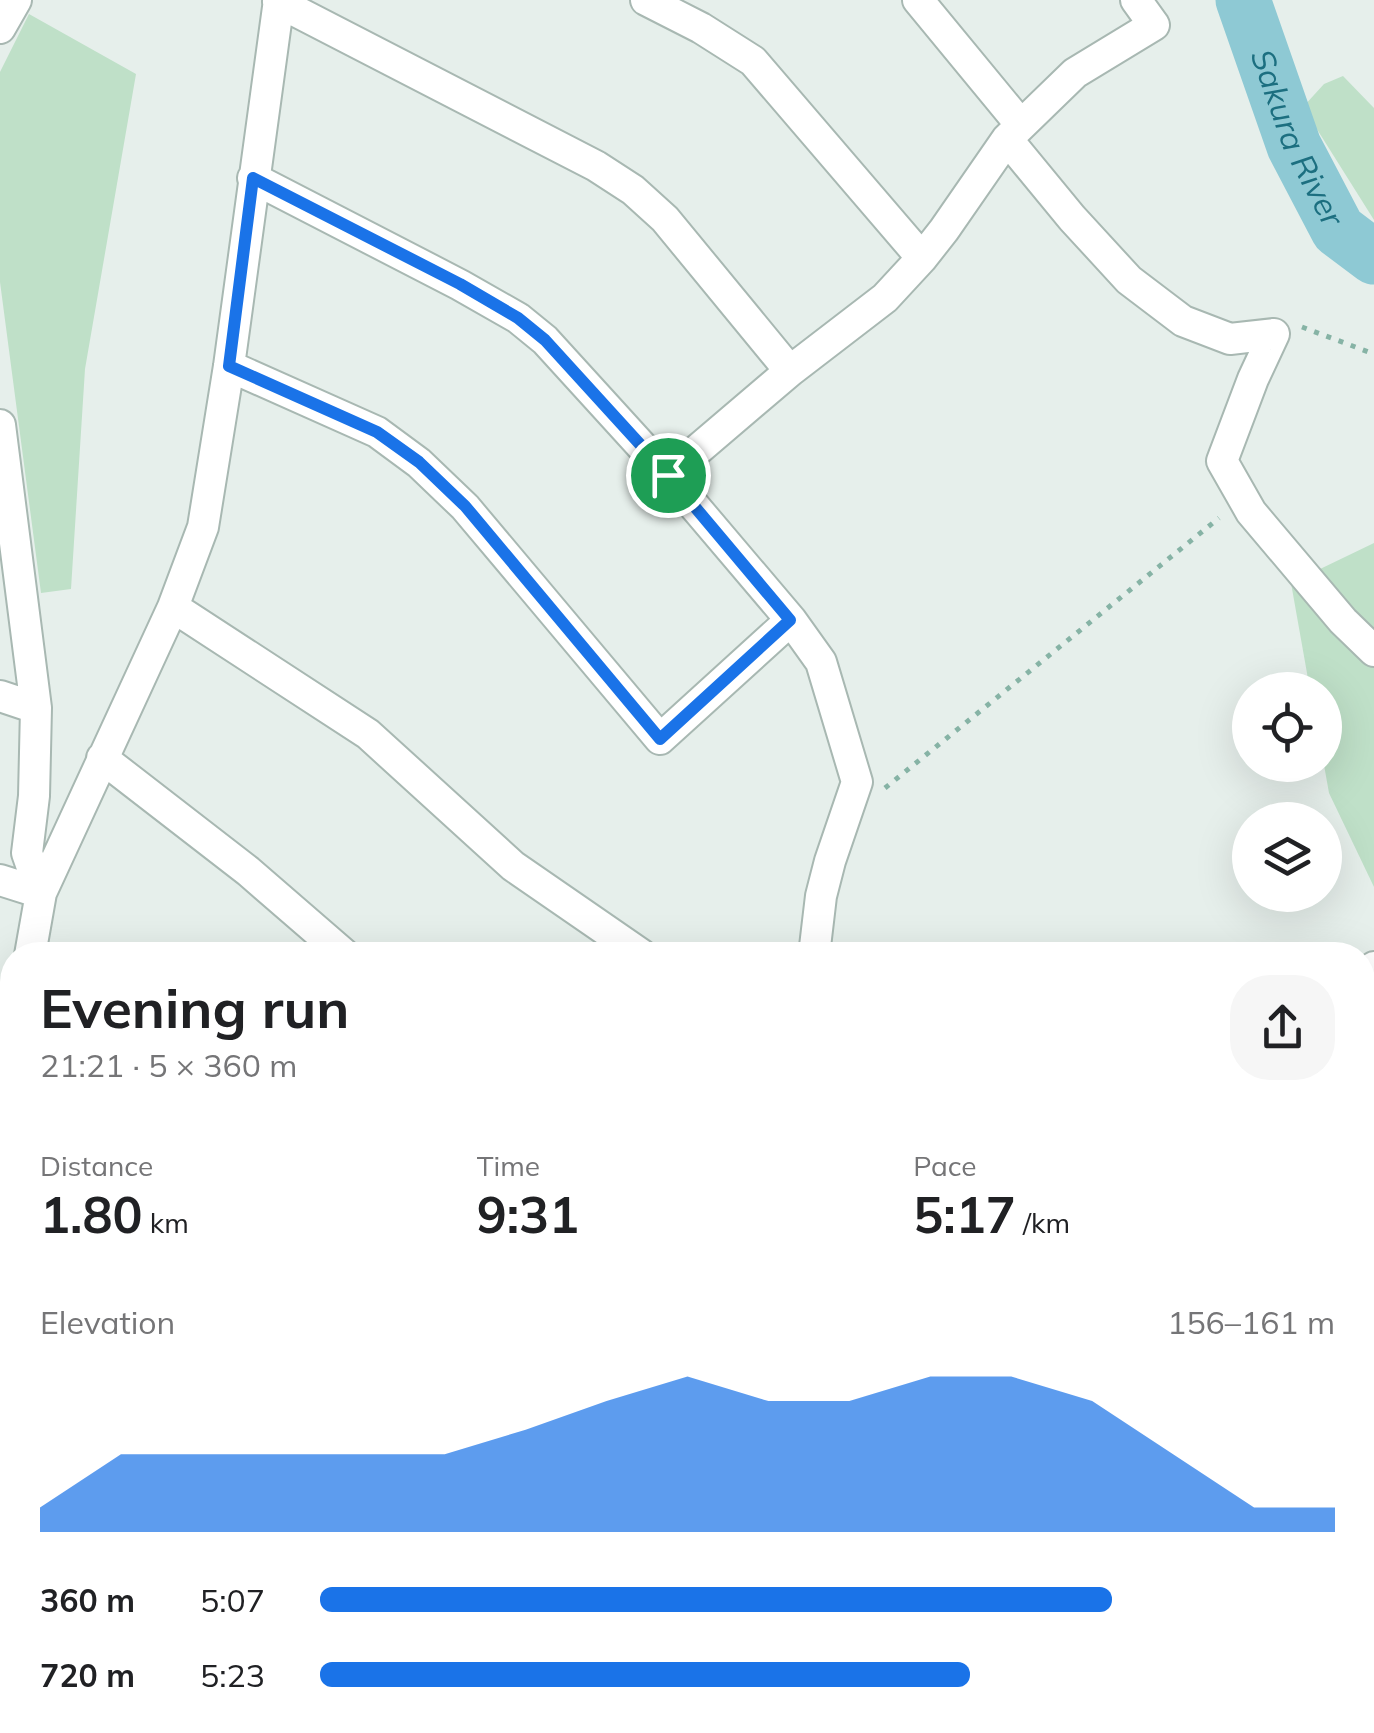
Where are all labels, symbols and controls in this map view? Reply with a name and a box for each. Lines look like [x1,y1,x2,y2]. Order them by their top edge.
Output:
water label: Sakura River [1243,44,1354,234]
pin [626,433,711,518]
icon: arrive [641,448,696,503]
map controls [1232,672,1342,912]
button: locate [1232,672,1342,782]
button: layers [1232,802,1342,912]
text: Evening run [40,973,349,1042]
button: share [1230,975,1335,1080]
text: 21:21 · 5 × 360 m [40,1045,297,1085]
text: Distance [40,1148,153,1183]
text: Time [477,1148,540,1183]
text: Pace [913,1148,977,1183]
text: 1.80 [40,1183,142,1246]
text: 9:31 [477,1183,579,1246]
text: 5:17 [913,1183,1016,1246]
text: km [142,1205,189,1240]
text: /km [1016,1205,1070,1240]
text: Elevation [40,1302,175,1342]
text: 156–161 m [1167,1302,1335,1342]
text: 360 m [40,1580,135,1620]
text: 5:07 [200,1580,265,1620]
text: 720 m [40,1655,135,1695]
text: 5:23 [200,1655,265,1695]

